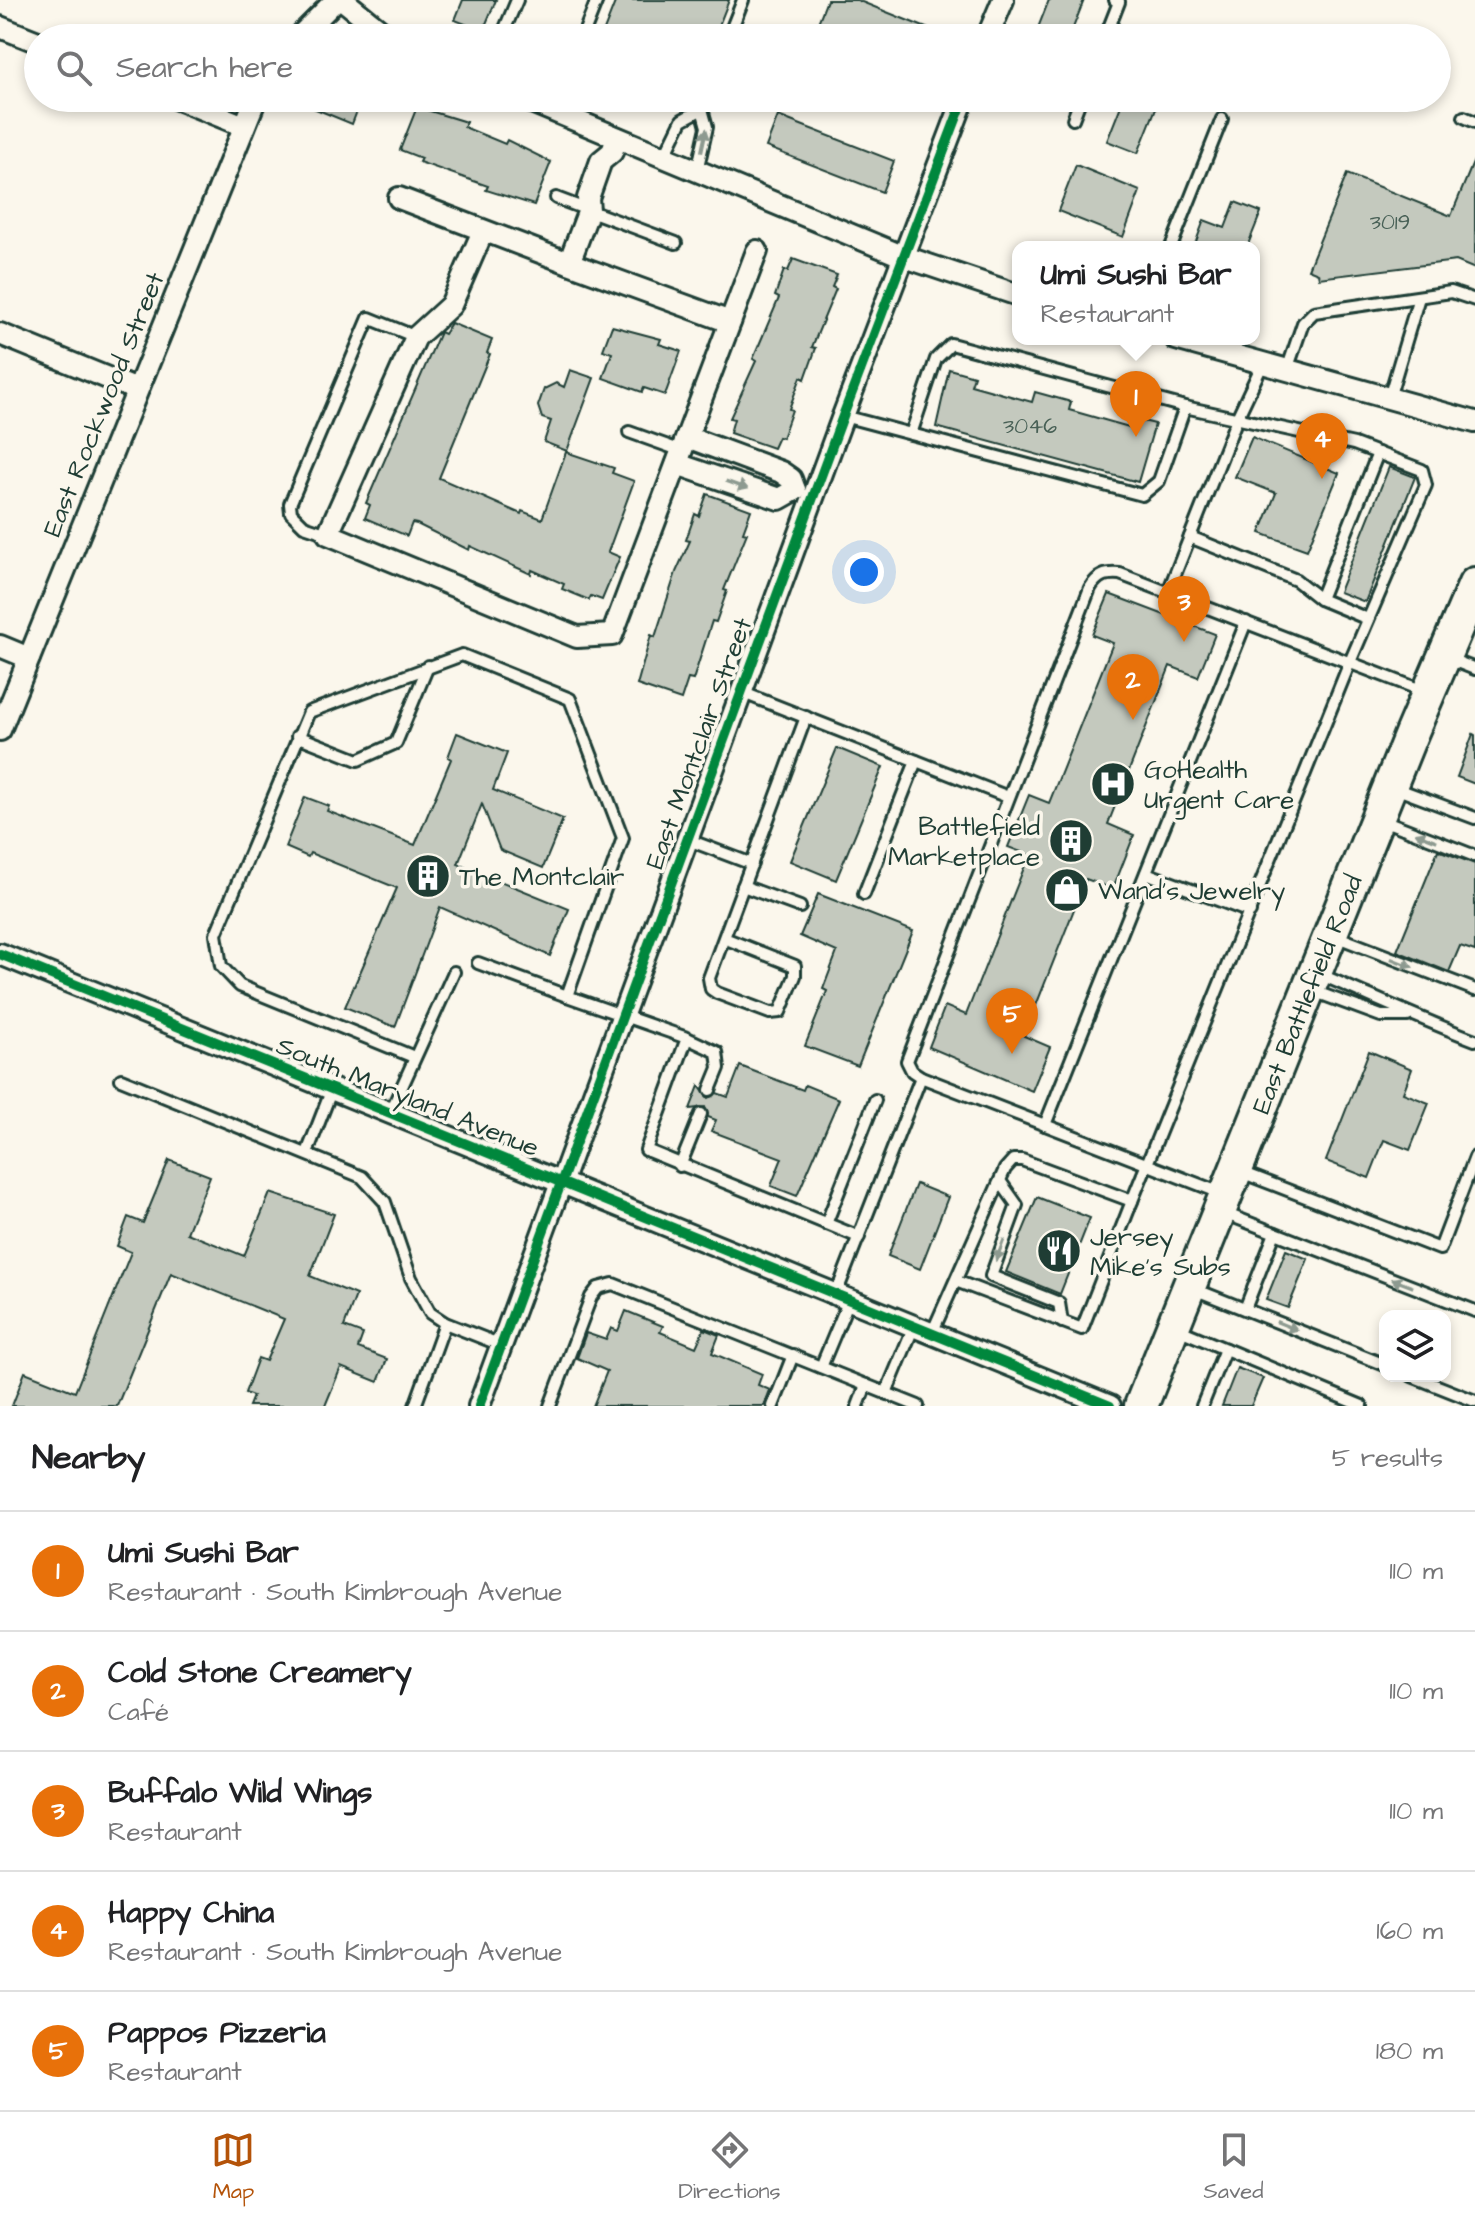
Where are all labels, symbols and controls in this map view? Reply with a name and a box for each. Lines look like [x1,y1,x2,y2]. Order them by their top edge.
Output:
search box [24,24,1451,112]
icon: search [52,46,96,90]
text: Search here [116,47,293,89]
one-way arrow [698,127,711,152]
house number: 3019 [1370,207,1410,238]
popup [1012,241,1260,345]
text: Umi Sushi Bar [1041,254,1231,296]
street label: East Rockwood Street [34,266,174,542]
text: Restaurant [1041,296,1174,332]
pin: 1 [1110,371,1162,437]
house number: 3046 [1003,411,1057,442]
pin: 4 [1296,413,1348,479]
one-way arrow [725,479,749,491]
your location [844,552,884,592]
pin: 3 [1158,576,1210,642]
street label: East Montclair Street [637,612,761,874]
pin: 2 [1107,654,1159,720]
place label: GoHealth Urgent Care [1144,752,1294,820]
hospital icon: GoHealth Urgent Care [1089,760,1137,808]
place label: Battlefield Marketplace [888,809,1040,875]
building icon: Battlefield Marketplace [1047,817,1095,865]
one-way arrow [1414,830,1438,843]
building icon: The Montclair [404,852,452,900]
place label: The Montclair [459,859,624,895]
shop icon: Wand's Jewelry [1043,866,1091,914]
street label: East Battlefield Road [1243,870,1372,1119]
place label: Wand's Jewelry [1098,873,1285,911]
one-way arrow [1390,957,1414,970]
pin: 5 [986,988,1038,1054]
street label: South Maryland Avenue [270,1028,544,1168]
place label: Jersey Mike's Subs [1090,1219,1231,1285]
restaurant icon: Jersey Mike's Subs [1035,1227,1083,1275]
one-way arrow [993,1238,1006,1262]
one-way arrow [1390,1276,1414,1289]
map controls [1379,1310,1451,1382]
button: layers [1379,1310,1451,1382]
one-way arrow [1275,1320,1299,1333]
text: Nearby [32,1434,146,1482]
text: 5 results [1332,1440,1443,1476]
text: Umi Sushi Bar [108,1532,299,1574]
text: 1 [56,1553,60,1589]
text: 110 m [1389,1553,1443,1589]
text: Restaurant · South Kimbrough Avenue [108,1574,562,1610]
text: Cold Stone Creamery [108,1652,412,1694]
text: 2 [51,1673,65,1709]
text: 110 m [1389,1673,1443,1709]
text: Café [108,1694,169,1730]
text: Buffalo Wild Wings [108,1772,372,1814]
text: 3 [51,1793,65,1829]
text: 110 m [1389,1793,1443,1829]
text: Restaurant [108,1814,242,1850]
text: Happy China [108,1892,274,1934]
text: 4 [49,1913,67,1949]
text: 160 m [1376,1913,1443,1949]
text: Restaurant · South Kimbrough Avenue [108,1934,562,1970]
text: Pappos Pizzeria [108,2012,326,2054]
text: 5 [49,2033,67,2069]
text: 180 m [1376,2033,1443,2069]
text: Restaurant [108,2054,242,2090]
tab: Map [211,2128,255,2207]
tab: Directions [678,2128,781,2207]
tab: Saved [1204,2128,1264,2207]

